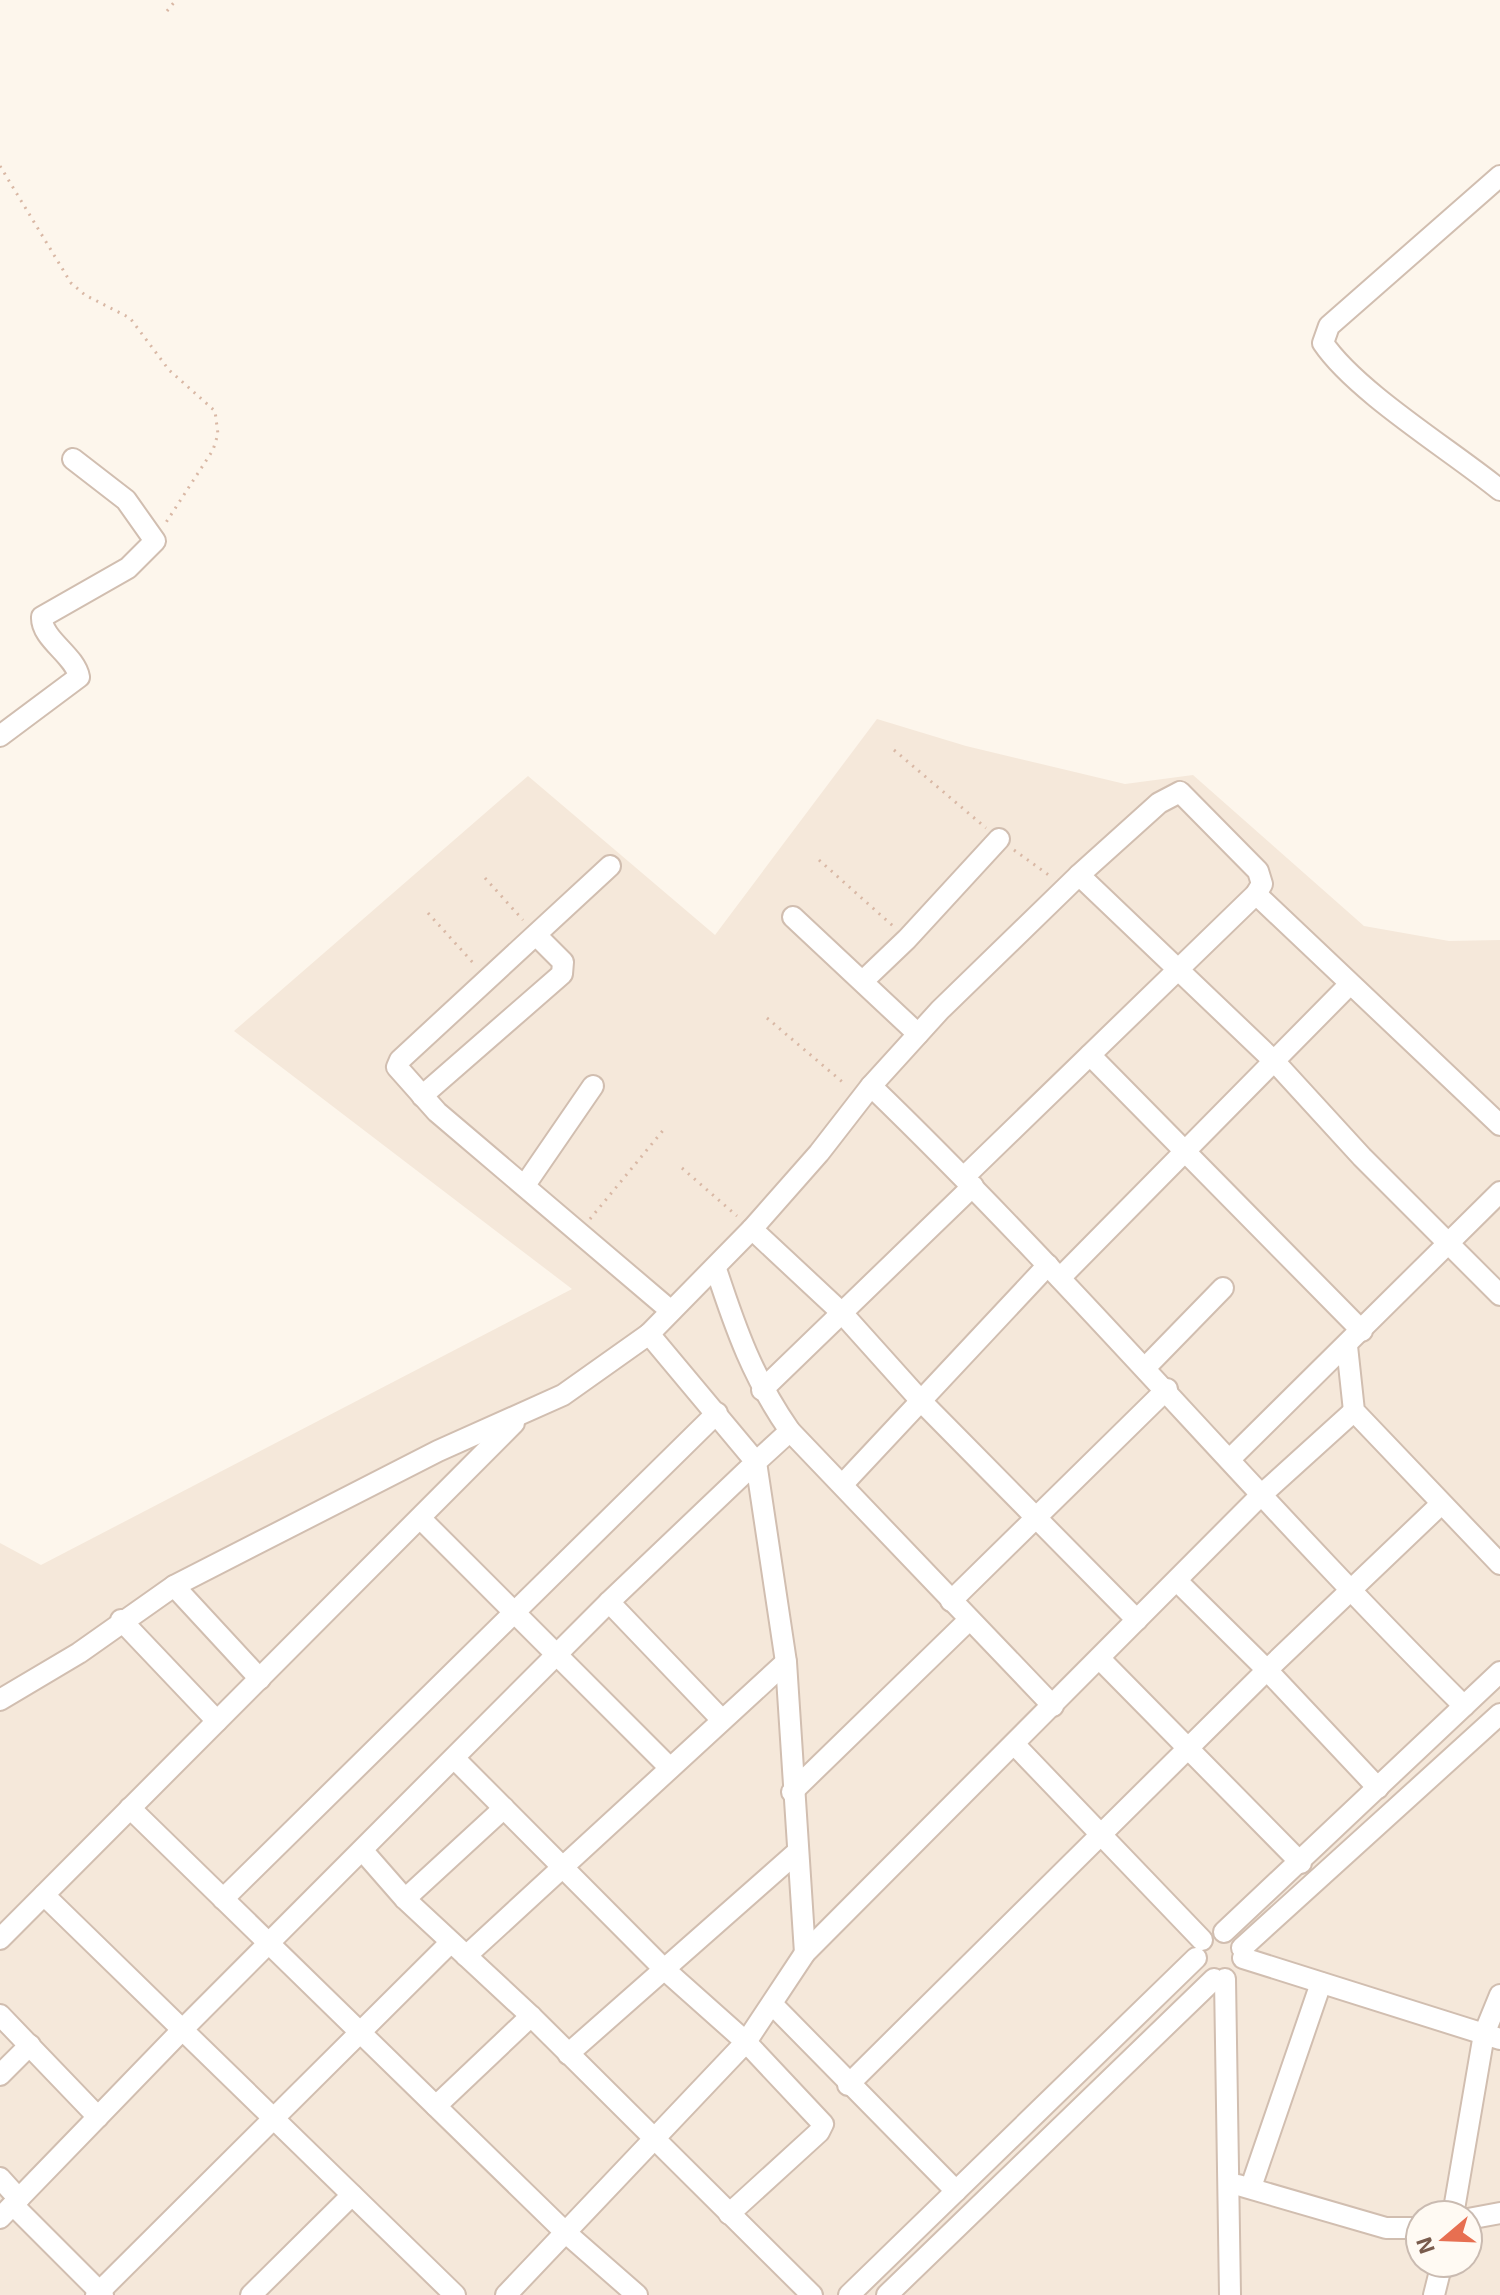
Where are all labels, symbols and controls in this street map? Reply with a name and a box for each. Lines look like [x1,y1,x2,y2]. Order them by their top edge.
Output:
north arrow [1404,2199,1484,2279]
text: N [1409,2234,1439,2258]

